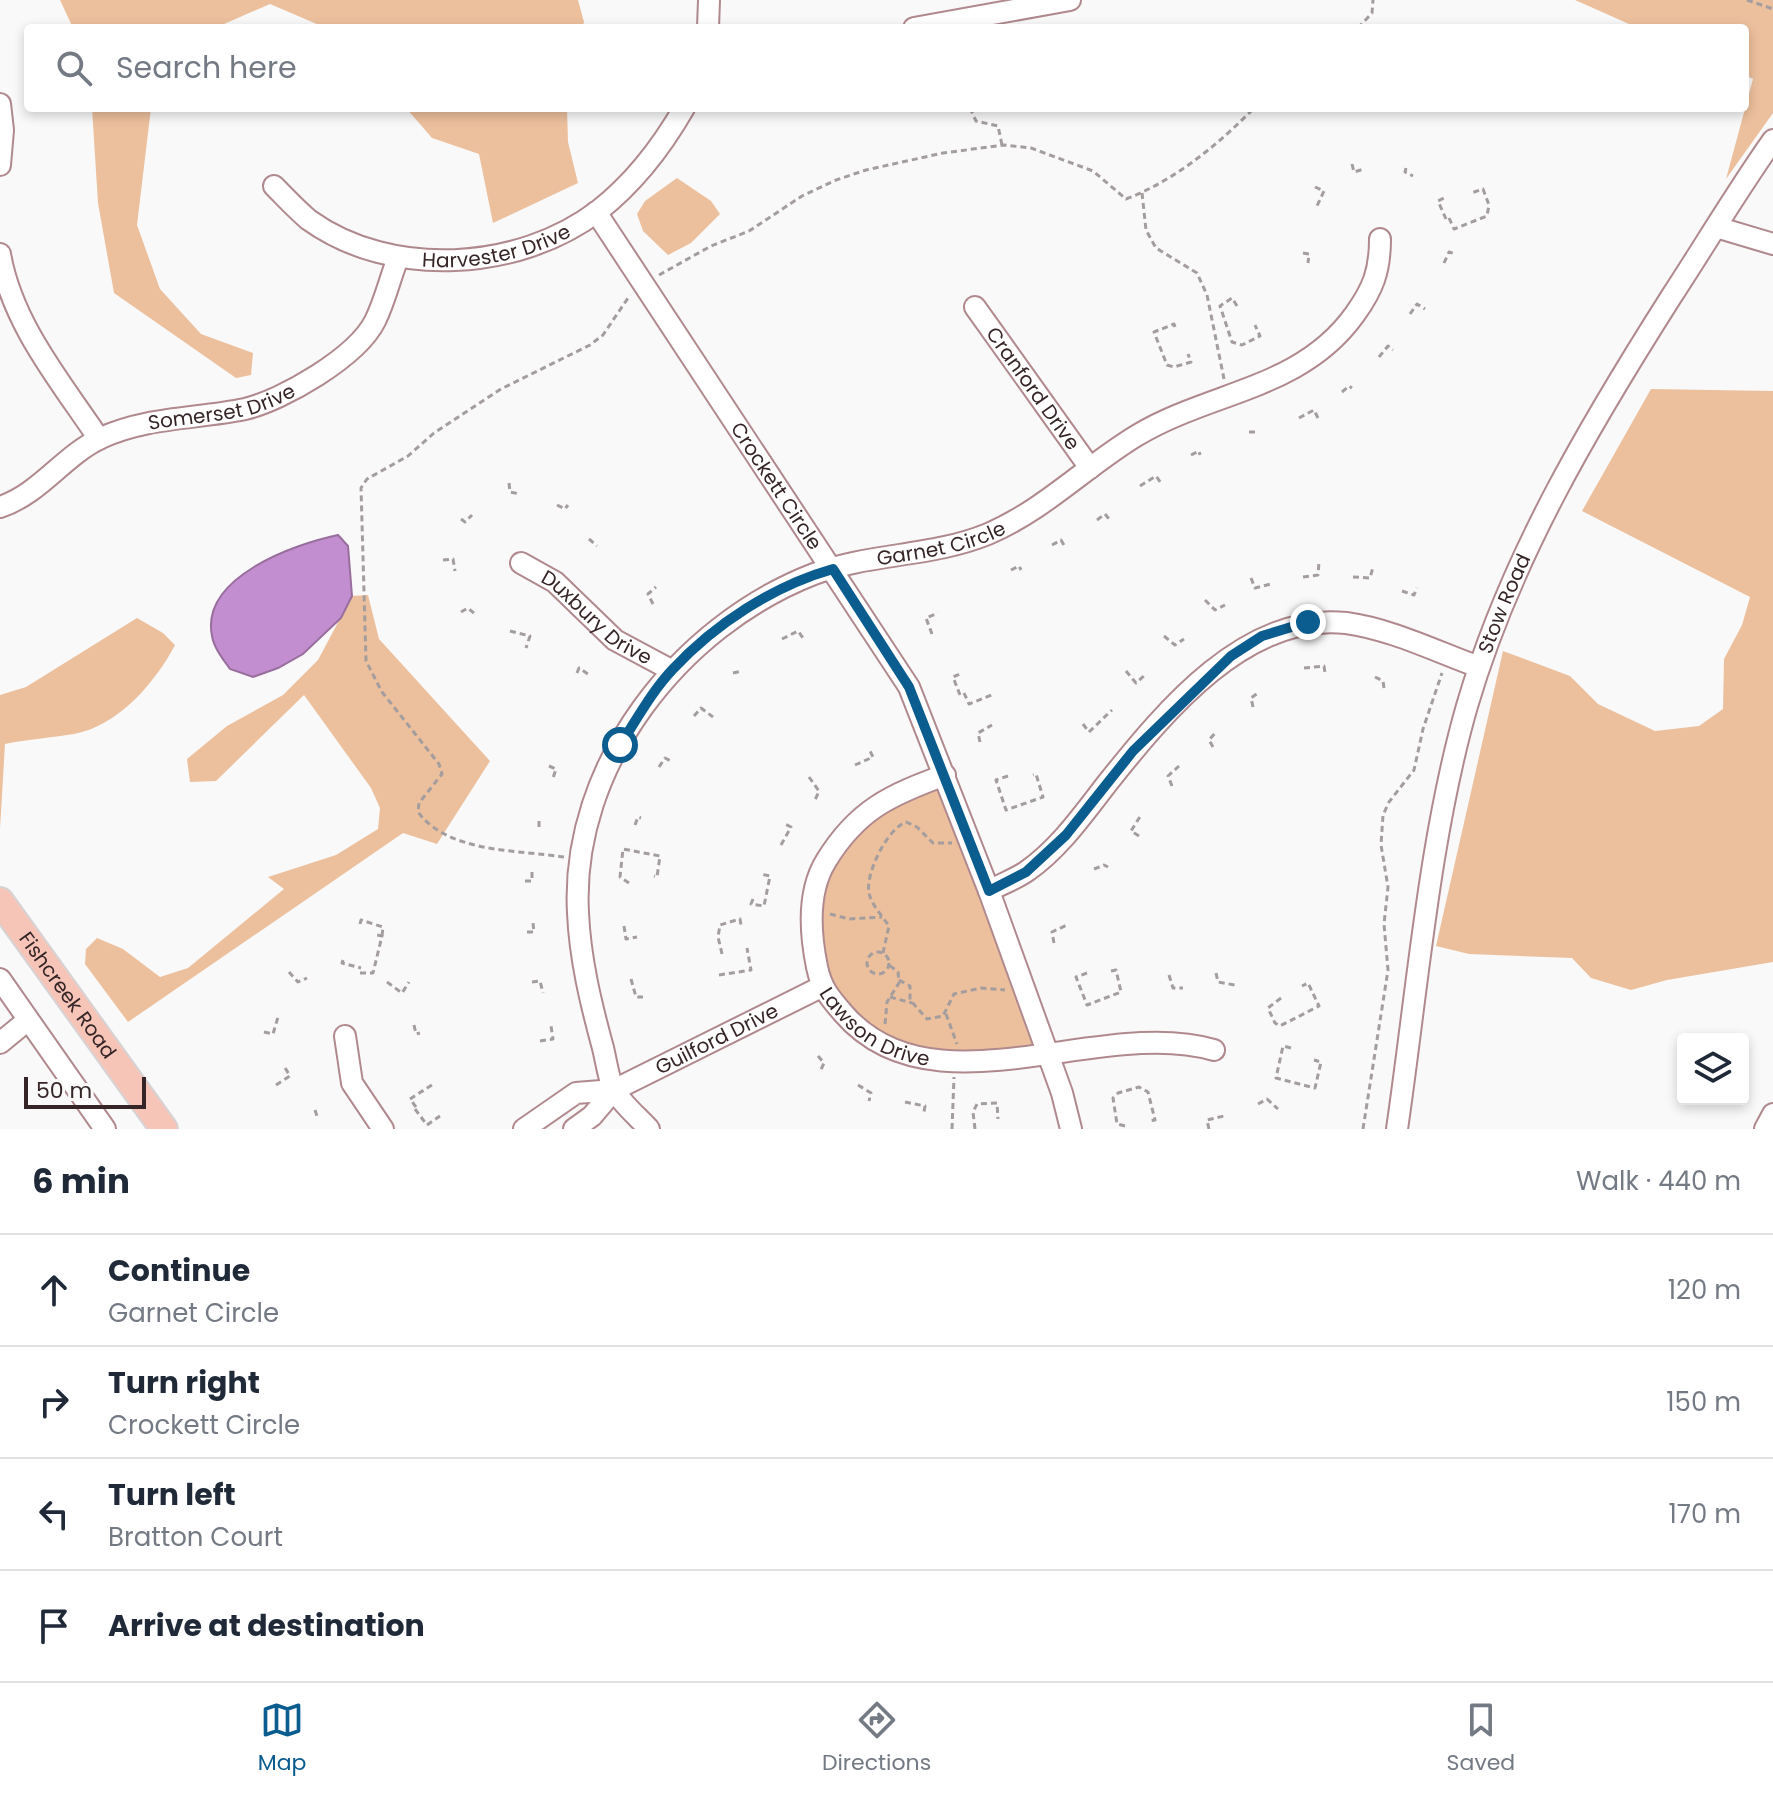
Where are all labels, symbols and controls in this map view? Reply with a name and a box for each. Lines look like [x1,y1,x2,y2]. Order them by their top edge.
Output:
search box [24,24,1749,112]
icon: search [52,46,96,90]
text: Search here [116,46,297,89]
street label: Harvester Drive [421,217,575,274]
street label: Cranford Drive [980,321,1087,456]
street label: Somerset Drive [146,377,300,437]
street label: Crockett Circle [724,416,829,555]
street label: Garnet Circle [875,514,1010,572]
street label: Stow Road [1471,549,1537,657]
street label: Duxbury Drive [536,563,657,671]
route end [1290,604,1326,640]
route start [602,727,638,763]
street label: Fishcreek Road [12,926,123,1064]
street label: Lawson Drive [813,982,932,1073]
street label: Guilford Drive [650,997,783,1081]
map controls [1677,1033,1749,1105]
button: layers [1677,1033,1749,1105]
scale bar [24,1073,146,1109]
text: 50 m [36,1075,92,1106]
text: 6 min [32,1157,130,1205]
text: Walk · 440 m [1576,1163,1741,1199]
text: Continue [108,1249,250,1292]
icon: ahead [32,1268,76,1312]
text: 120 m [1668,1272,1741,1308]
text: Garnet Circle [108,1295,279,1331]
text: Turn right [108,1361,260,1404]
icon: right [32,1380,76,1424]
text: 150 m [1666,1384,1741,1420]
text: Crockett Circle [108,1407,300,1443]
text: Turn left [108,1473,236,1516]
icon: left [32,1492,76,1536]
text: 170 m [1668,1496,1741,1532]
text: Bratton Court [108,1519,283,1555]
icon: arrive [32,1604,76,1648]
text: Arrive at destination [108,1604,425,1647]
tab: Map [258,1698,306,1779]
tab: Directions [822,1698,931,1779]
tab: Saved [1447,1698,1515,1779]

